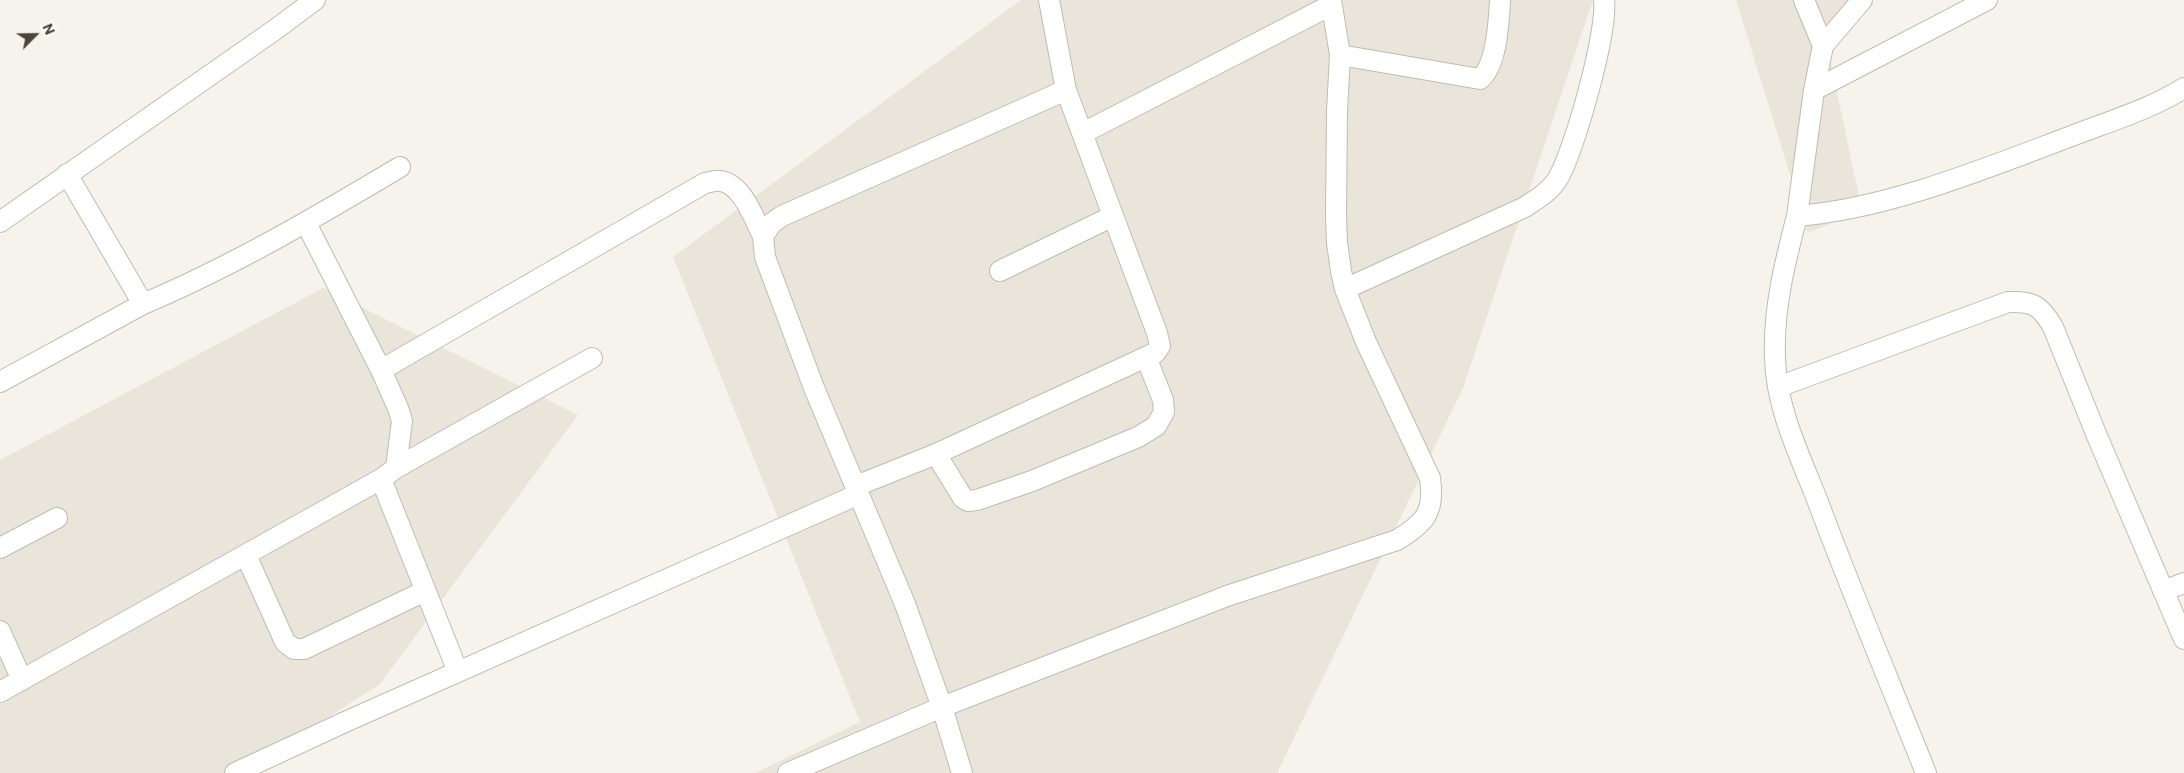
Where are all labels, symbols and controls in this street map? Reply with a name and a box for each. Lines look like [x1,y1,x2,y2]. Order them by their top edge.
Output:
north arrow [10,10,60,60]
text: N [39,21,59,37]

